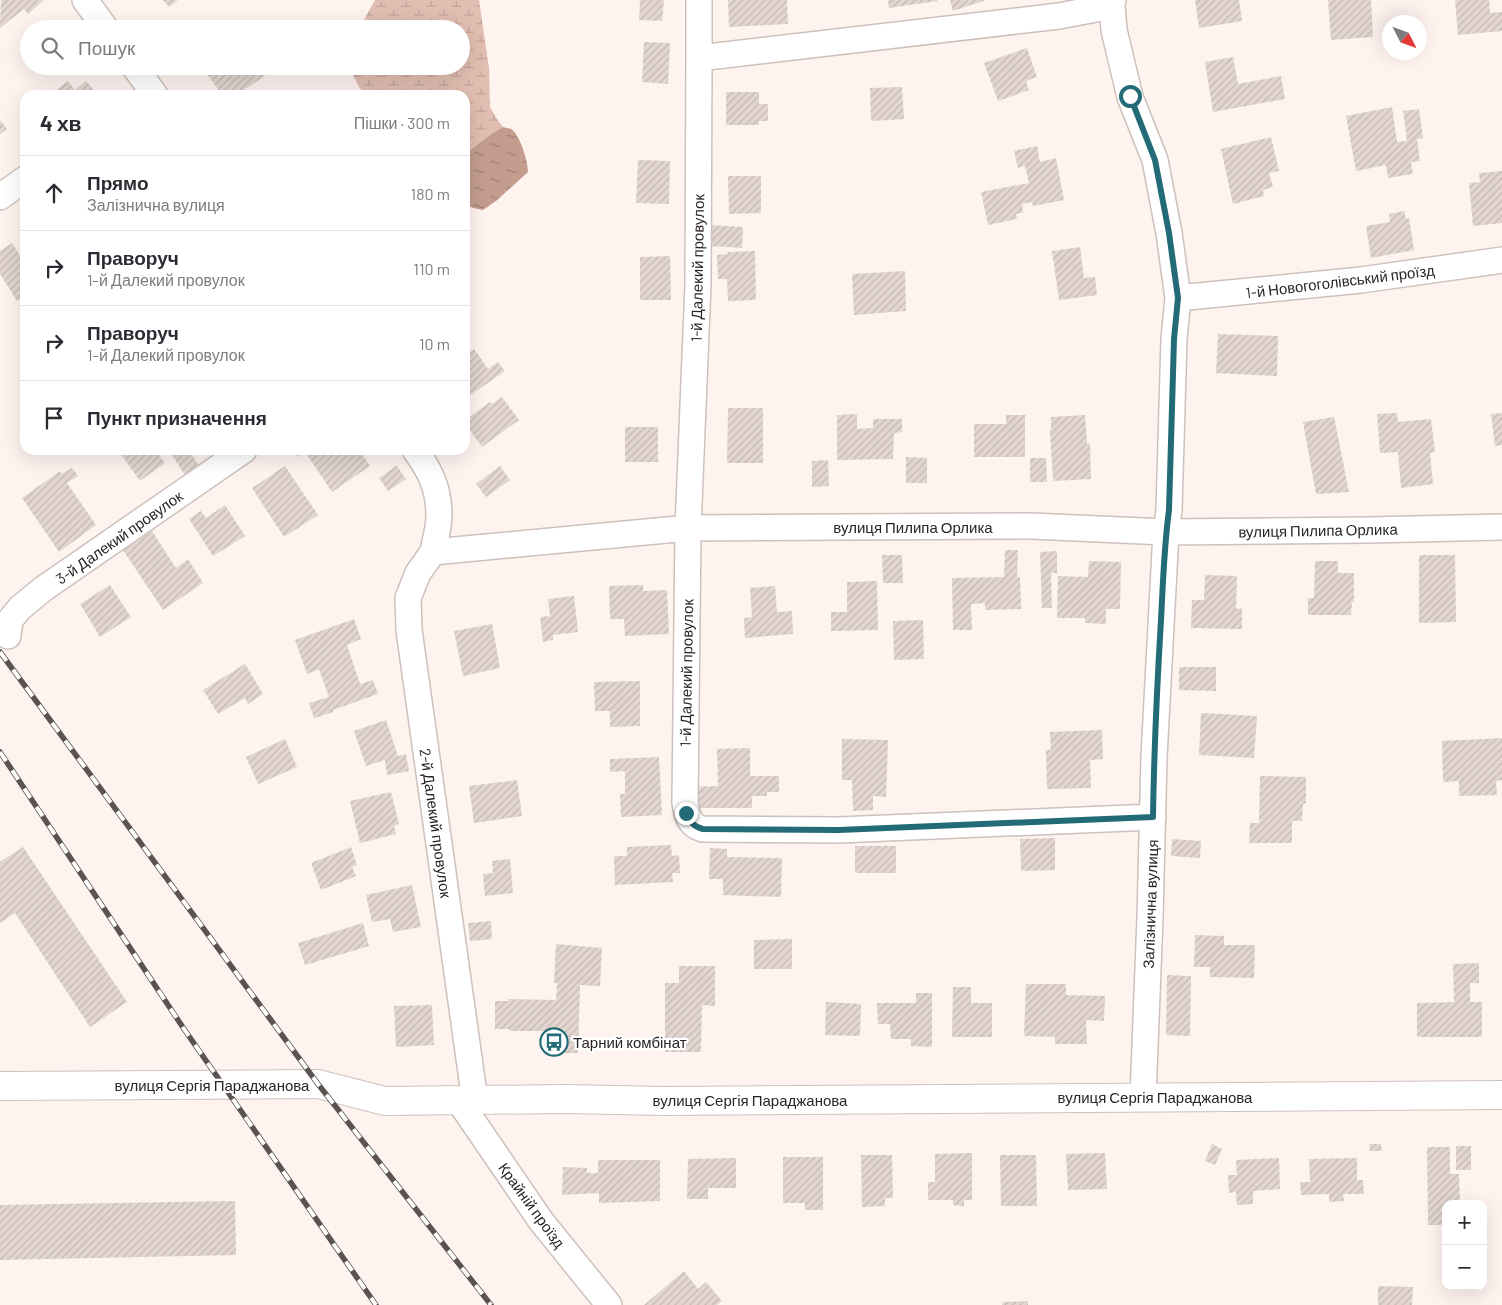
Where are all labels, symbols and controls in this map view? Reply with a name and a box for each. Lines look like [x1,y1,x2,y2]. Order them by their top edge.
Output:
north arrow [1382,15,1427,60]
search box [20,20,470,75]
icon: search [38,34,66,62]
text: Пошук [78,36,135,59]
route start [1119,85,1142,108]
text: 4 хв [40,110,82,135]
text: Пішки · 300 m [354,113,450,132]
text: Прямо [87,171,149,194]
icon: ahead [40,179,68,207]
text: 180 m [411,184,450,203]
street label: 1-й Далекий провулок [687,193,707,342]
text: Залізнична вулиця [87,195,225,214]
text: Праворуч [87,246,179,269]
icon: right [40,254,68,282]
text: 110 m [413,259,450,278]
street label: 1-й Новогоголівський проїзд [1244,260,1436,302]
text: 1-й Далекий провулок [87,270,245,289]
text: Праворуч [87,321,179,344]
icon: right [40,329,68,357]
text: 10 m [419,334,450,353]
text: 1-й Далекий провулок [87,345,245,364]
icon: arrive [40,404,68,432]
text: Пункт призначення [87,406,267,429]
street label: 3-й Далекий провулок [52,486,186,587]
street label: вулиця Пилипа Орлика [833,518,993,536]
street label: вулиця Пилипа Орлика [1238,520,1398,540]
street label: 1-й Далекий провулок [676,598,696,747]
street label: 2-й Далекий провулок [417,747,455,899]
route end [675,802,698,825]
street label: Залізнична вулиця [1139,839,1161,969]
bus stop icon: Тарний комбінат [539,1027,569,1057]
place label: Тарний комбінат [573,1033,687,1051]
street label: вулиця Сергія Параджанова [115,1076,310,1094]
street label: вулиця Сергія Параджанова [1058,1088,1253,1106]
street label: вулиця Сергія Параджанова [653,1091,848,1109]
street label: Крайній проїзд [495,1159,569,1251]
map controls [1442,1200,1487,1290]
button: + [1442,1200,1487,1245]
button: − [1442,1245,1487,1290]

